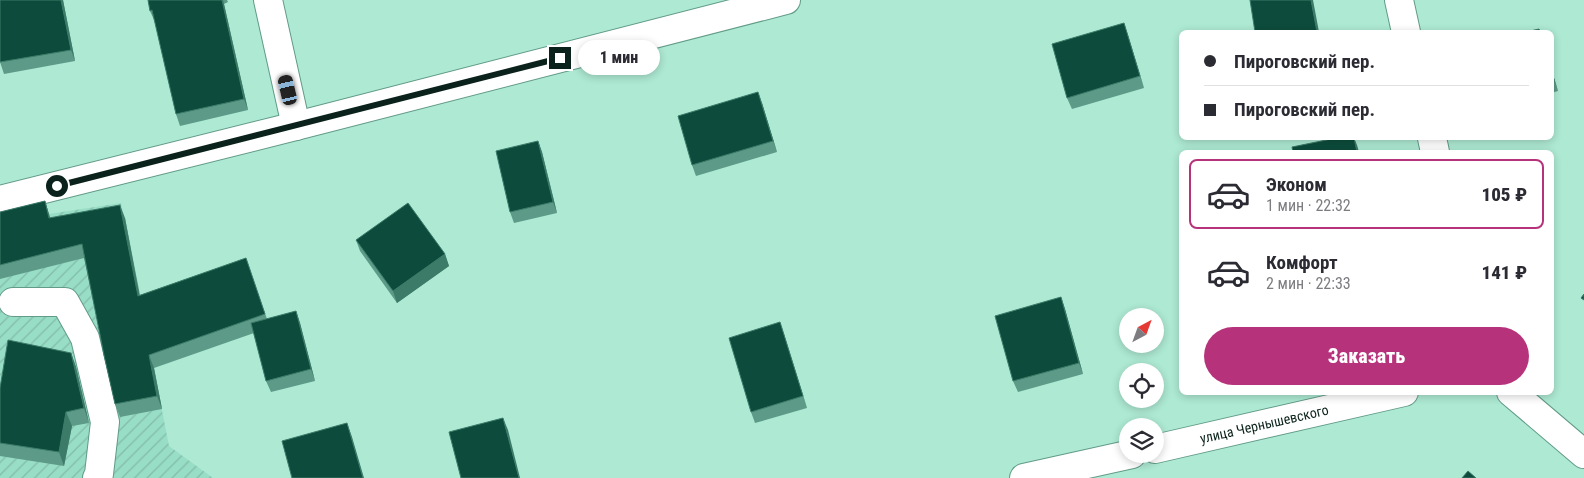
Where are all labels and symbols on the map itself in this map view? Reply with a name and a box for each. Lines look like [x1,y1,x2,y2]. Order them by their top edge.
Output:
callout: 1 мин [578,40,660,76]
route end [549,47,571,69]
car [277,74,298,106]
route start [46,175,68,197]
north arrow [1119,308,1164,352]
street label: улица Чернышевского [1198,402,1330,446]

